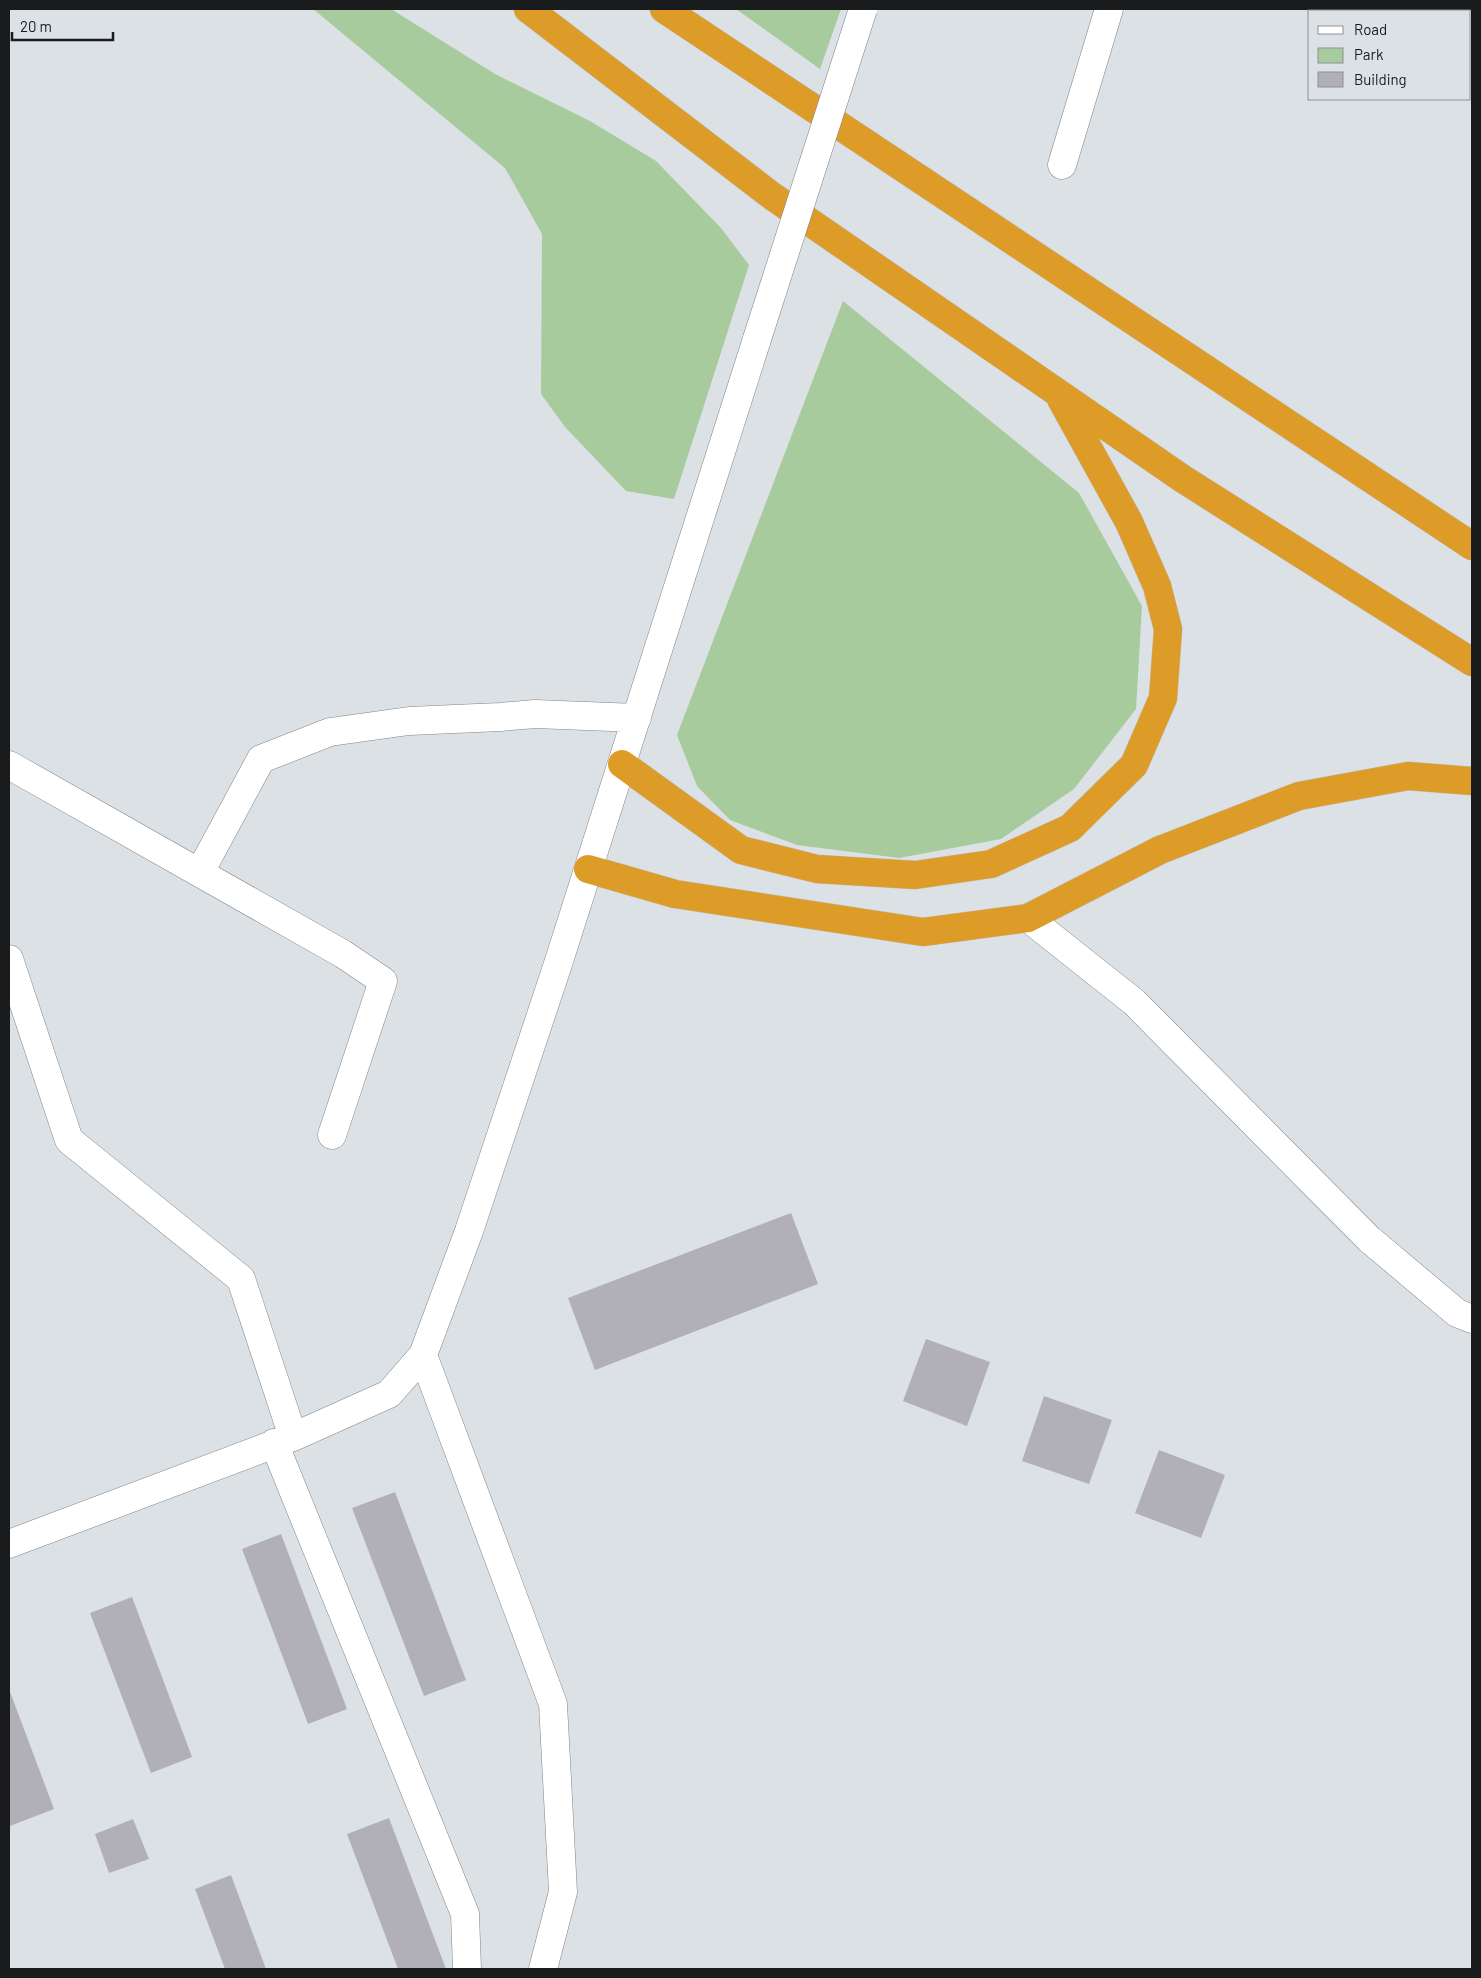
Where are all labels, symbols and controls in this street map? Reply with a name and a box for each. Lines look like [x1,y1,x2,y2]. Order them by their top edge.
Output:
scale bar [12,10,114,42]
legend [1308,10,1471,100]
text: 20 m [20,17,52,35]
text: Road [1354,20,1387,38]
text: Park [1354,45,1384,63]
text: Building [1354,70,1407,88]

